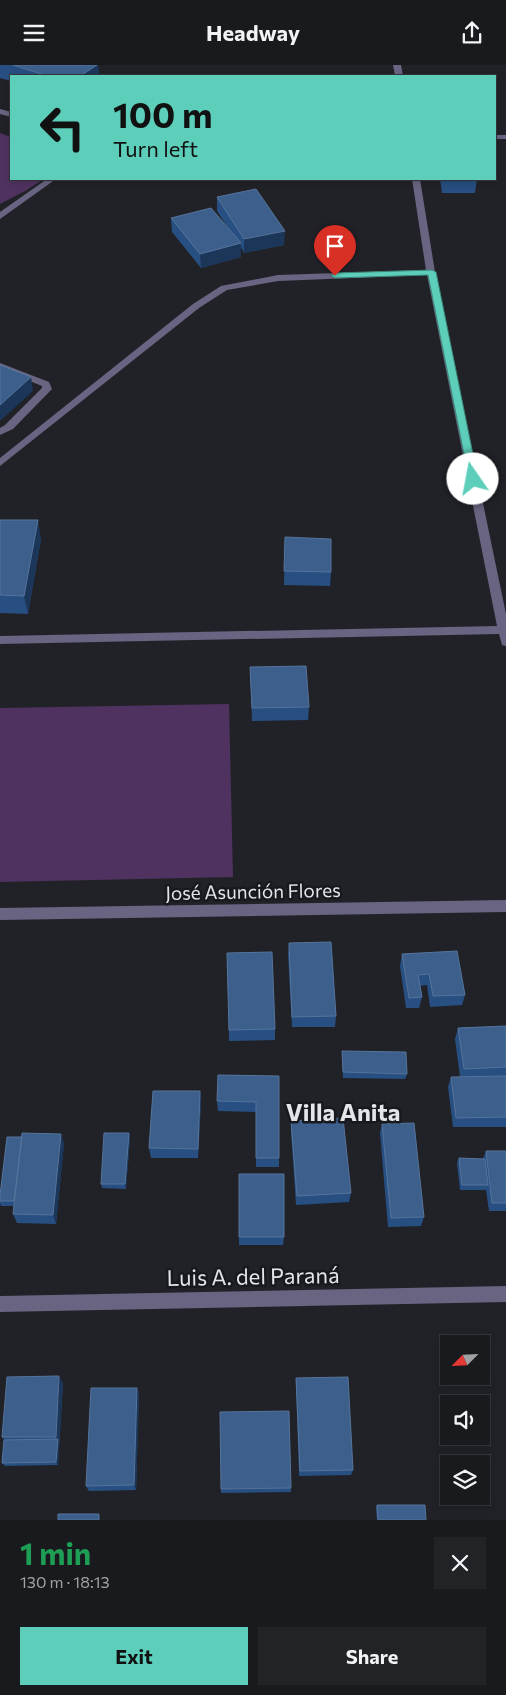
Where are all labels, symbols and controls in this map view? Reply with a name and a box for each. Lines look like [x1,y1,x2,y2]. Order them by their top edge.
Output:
icon: menu [20,19,48,47]
text: Headway [206,19,300,46]
icon: share [458,19,486,47]
text: 100 m [113,92,213,135]
icon: left [30,95,95,160]
text: Turn left [113,135,198,162]
pin [314,225,356,276]
icon: arrive [321,232,349,260]
position arrow [446,452,498,504]
street label: José Asunción Flores [165,878,341,904]
district label: Villa Anita [286,1097,400,1126]
street label: Luis A. del Paraná [166,1261,340,1291]
north arrow [440,1335,490,1385]
map controls [440,1335,490,1505]
button: sound [440,1395,490,1445]
button: layers [440,1455,490,1505]
text: 1 min [20,1534,91,1571]
button: close [434,1537,486,1589]
text: 130 m · 18:13 [20,1572,110,1591]
button: Exit [20,1627,248,1685]
button: Share [258,1627,486,1685]

